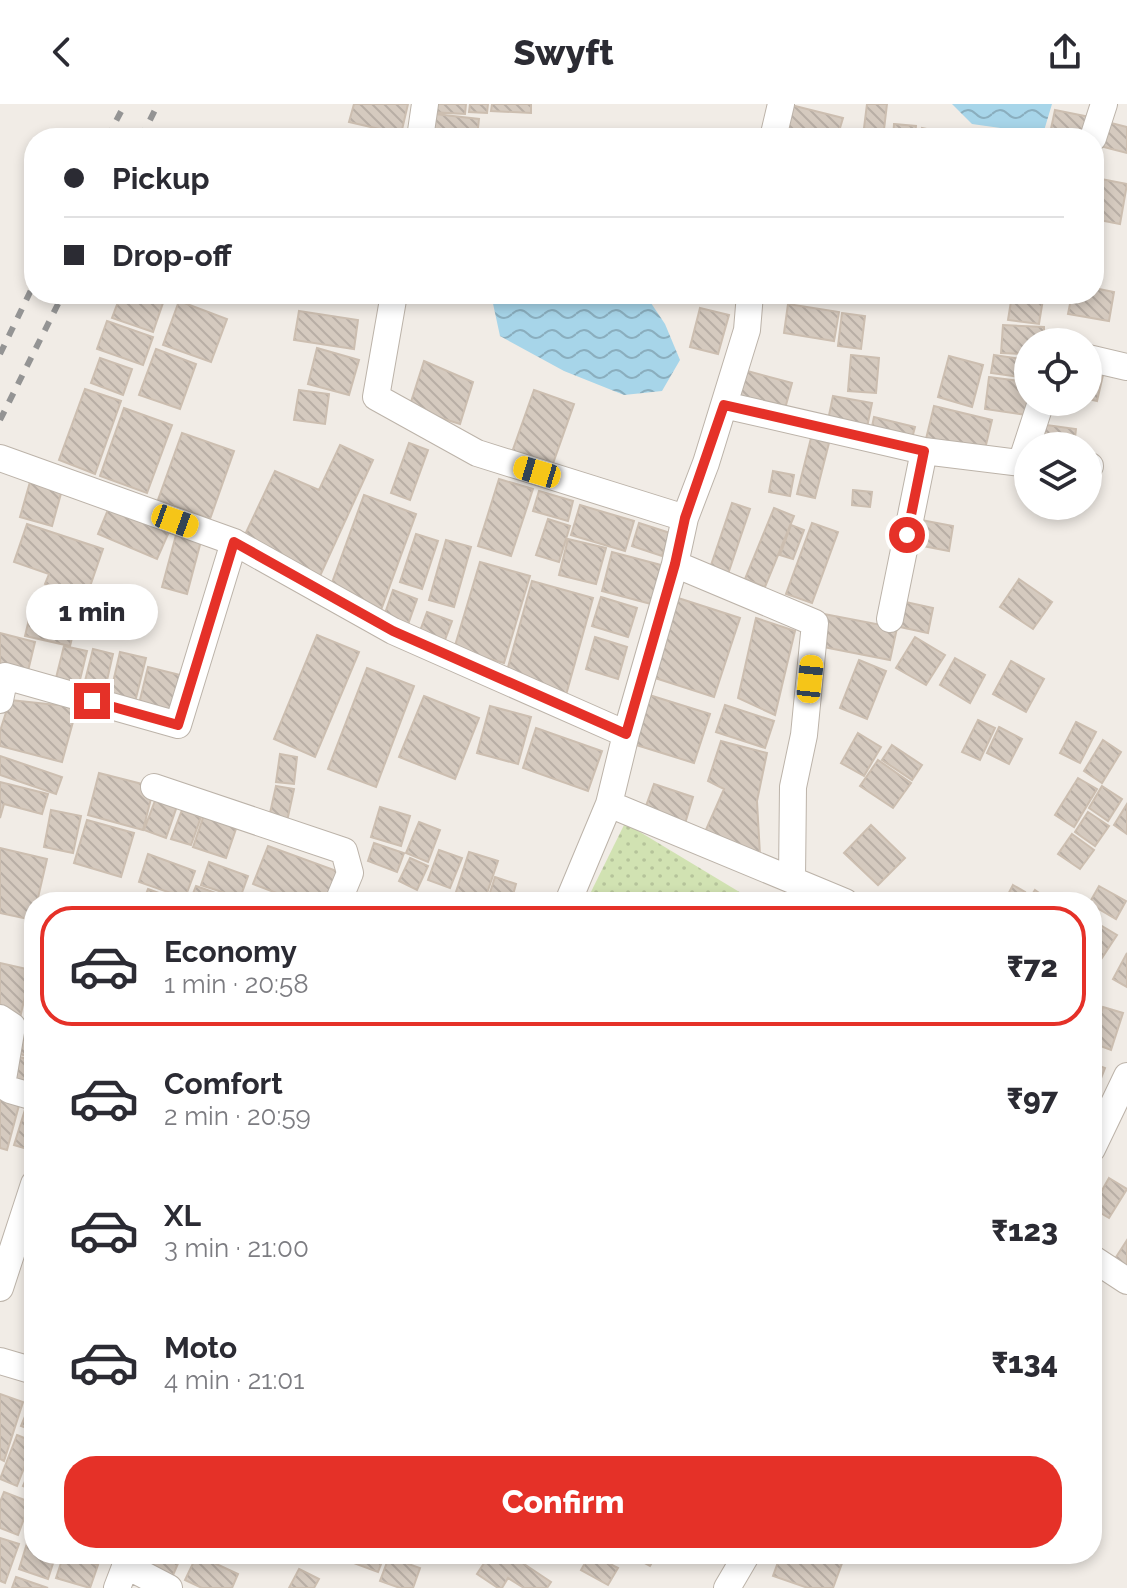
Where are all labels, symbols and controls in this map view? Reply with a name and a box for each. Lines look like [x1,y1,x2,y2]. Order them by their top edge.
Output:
icon: back [40,30,84,74]
icon: share [1043,30,1087,74]
text: Swyft [513,31,614,73]
text: Pickup [112,161,210,196]
text: Drop-off [112,238,232,273]
map controls [1014,328,1102,520]
button: locate [1014,328,1102,416]
button: layers [1014,432,1102,520]
car [511,454,563,490]
car [148,502,202,540]
route start [889,517,925,553]
callout: 1 min [26,585,158,641]
text: 1 min [59,597,125,627]
car [796,654,824,704]
route end [74,683,110,719]
icon: car [68,930,140,1002]
text: Economy [164,934,297,969]
text: ₹72 [1007,949,1058,984]
text: 1 min · 20:58 [164,969,309,999]
icon: car [68,1062,140,1134]
text: Comfort [164,1066,283,1101]
text: ₹97 [1006,1081,1058,1116]
text: 2 min · 20:59 [164,1101,311,1131]
icon: car [68,1194,140,1266]
text: XL [164,1198,201,1233]
text: ₹123 [991,1213,1058,1248]
text: 3 min · 21:00 [164,1233,309,1263]
icon: car [68,1326,140,1398]
text: Moto [164,1330,237,1365]
text: ₹134 [991,1345,1058,1380]
text: 4 min · 21:01 [164,1365,304,1395]
button: Confirm [64,1456,1062,1548]

